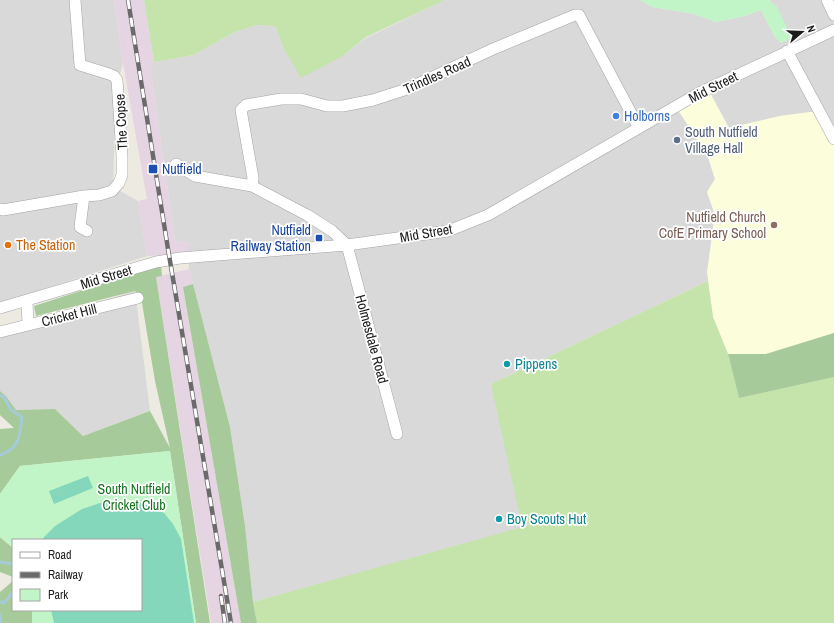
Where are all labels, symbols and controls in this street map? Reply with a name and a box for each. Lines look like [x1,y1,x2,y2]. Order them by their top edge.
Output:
north arrow [782,12,822,52]
text: N [804,23,819,34]
street label: Trindles Road [401,52,473,98]
street label: Mid Street [685,67,741,107]
street label: The Copse [111,93,131,151]
place label: Holborns [624,107,670,125]
marker: Holborns [611,111,621,121]
place label: South Nutfield Village Hall [685,123,758,157]
marker: South Nutfield Village Hall [672,135,682,145]
place label: Nutfield [162,160,202,178]
marker: Nutfield [147,163,159,175]
place label: Nutfield Church CofE Primary School [659,208,766,242]
street label: Mid Street [398,220,454,246]
marker: Nutfield Church CofE Primary School [769,220,779,230]
place label: Nutfield Railway Station [231,221,311,255]
marker: Nutfield Railway Station [314,233,324,243]
place label: The Station [16,236,75,254]
marker: The Station [3,240,13,250]
street label: Mid Street [78,261,134,293]
street label: Holmesdale Road [351,293,393,385]
street label: Cricket Hill [40,299,98,331]
place label: Pippens [515,355,557,373]
marker: Pippens [502,359,512,369]
park label: South Nutfield Cricket Club [98,480,170,514]
place label: Boy Scouts Hut [507,510,586,528]
marker: Boy Scouts Hut [494,514,504,524]
legend [12,539,142,611]
text: Road [48,547,72,563]
text: Railway [48,567,83,583]
text: Park [48,587,68,603]

